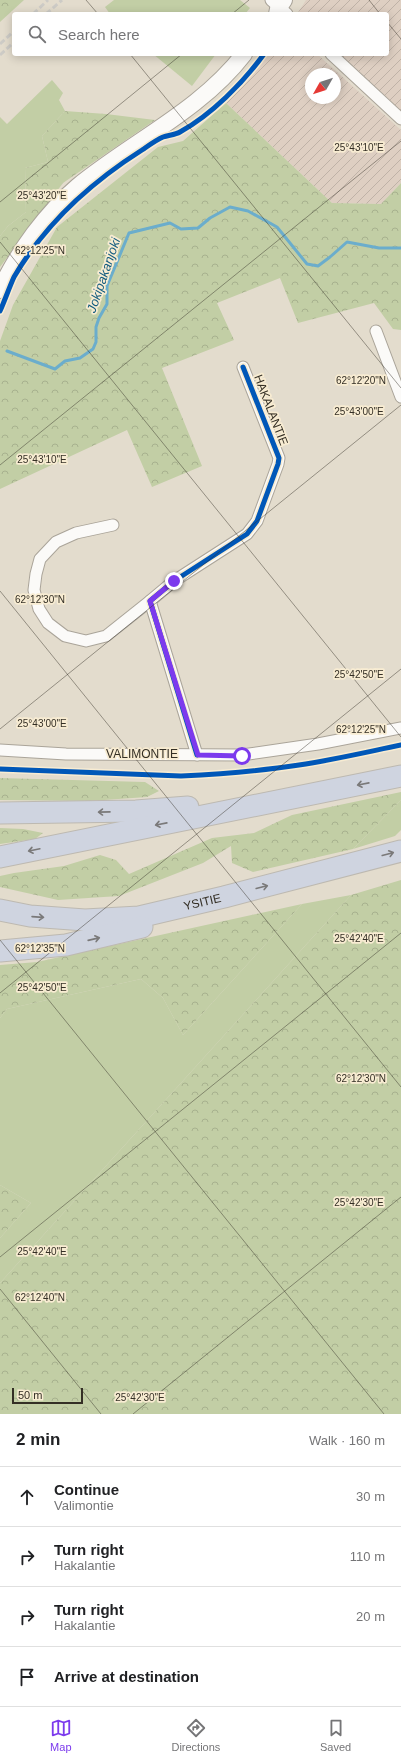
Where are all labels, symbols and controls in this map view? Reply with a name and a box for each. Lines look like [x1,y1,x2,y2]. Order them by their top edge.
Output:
search box [12,12,389,56]
icon: search [26,23,48,45]
text: Search here [58,26,140,43]
north arrow [305,68,341,104]
text: 25°43'10"E [334,142,384,153]
text: 25°43'20"E [17,190,67,201]
water label: Jokipakanjoki [83,235,124,315]
text: 62°12'25"N [15,245,65,256]
street label: HAKALANTIE [251,373,291,447]
text: 62°12'20"N [336,375,386,386]
text: 25°43'00"E [334,406,384,417]
text: 25°43'10"E [17,454,67,465]
route end [165,572,183,590]
text: 62°12'30"N [15,594,65,605]
text: 25°42'50"E [334,669,384,680]
text: 25°43'00"E [17,718,67,729]
text: 62°12'25"N [336,724,386,735]
street label: VALIMONTIE [106,747,178,761]
route start [233,747,251,765]
one-way arrow [357,781,370,789]
one-way arrow [98,808,111,816]
one-way arrow [155,820,168,828]
one-way arrow [28,847,41,855]
one-way arrow [381,850,394,857]
one-way arrow [255,883,268,891]
street label: YSITIE [182,891,223,913]
one-way arrow [32,913,45,920]
text: 25°42'40"E [334,933,384,944]
one-way arrow [87,934,100,942]
text: 62°12'35"N [15,943,65,954]
text: 25°42'50"E [17,982,67,993]
text: 62°12'30"N [336,1073,386,1084]
text: 25°42'30"E [334,1197,384,1208]
text: 25°42'40"E [17,1246,67,1257]
text: 62°12'40"N [15,1292,65,1303]
scale bar [12,1386,83,1405]
text: 50 m [18,1389,42,1401]
text: 25°42'30"E [115,1392,165,1403]
text: 2 min [16,1430,60,1449]
text: Walk · 160 m [309,1433,385,1448]
text: Continue [54,1481,119,1498]
icon: ahead [16,1486,38,1508]
text: 30 m [356,1489,385,1504]
text: Valimontie [54,1498,114,1513]
text: Turn right [54,1541,124,1558]
icon: right [16,1546,38,1568]
text: 110 m [350,1549,385,1564]
text: Hakalantie [54,1558,115,1573]
text: Turn right [54,1601,124,1618]
icon: right [16,1606,38,1628]
text: 20 m [356,1609,385,1624]
text: Hakalantie [54,1618,115,1633]
icon: arrive [16,1666,38,1688]
text: Arrive at destination [54,1668,199,1685]
tab: Map [50,1717,72,1753]
tab: Directions [171,1717,220,1753]
tab: Saved [320,1717,351,1753]

